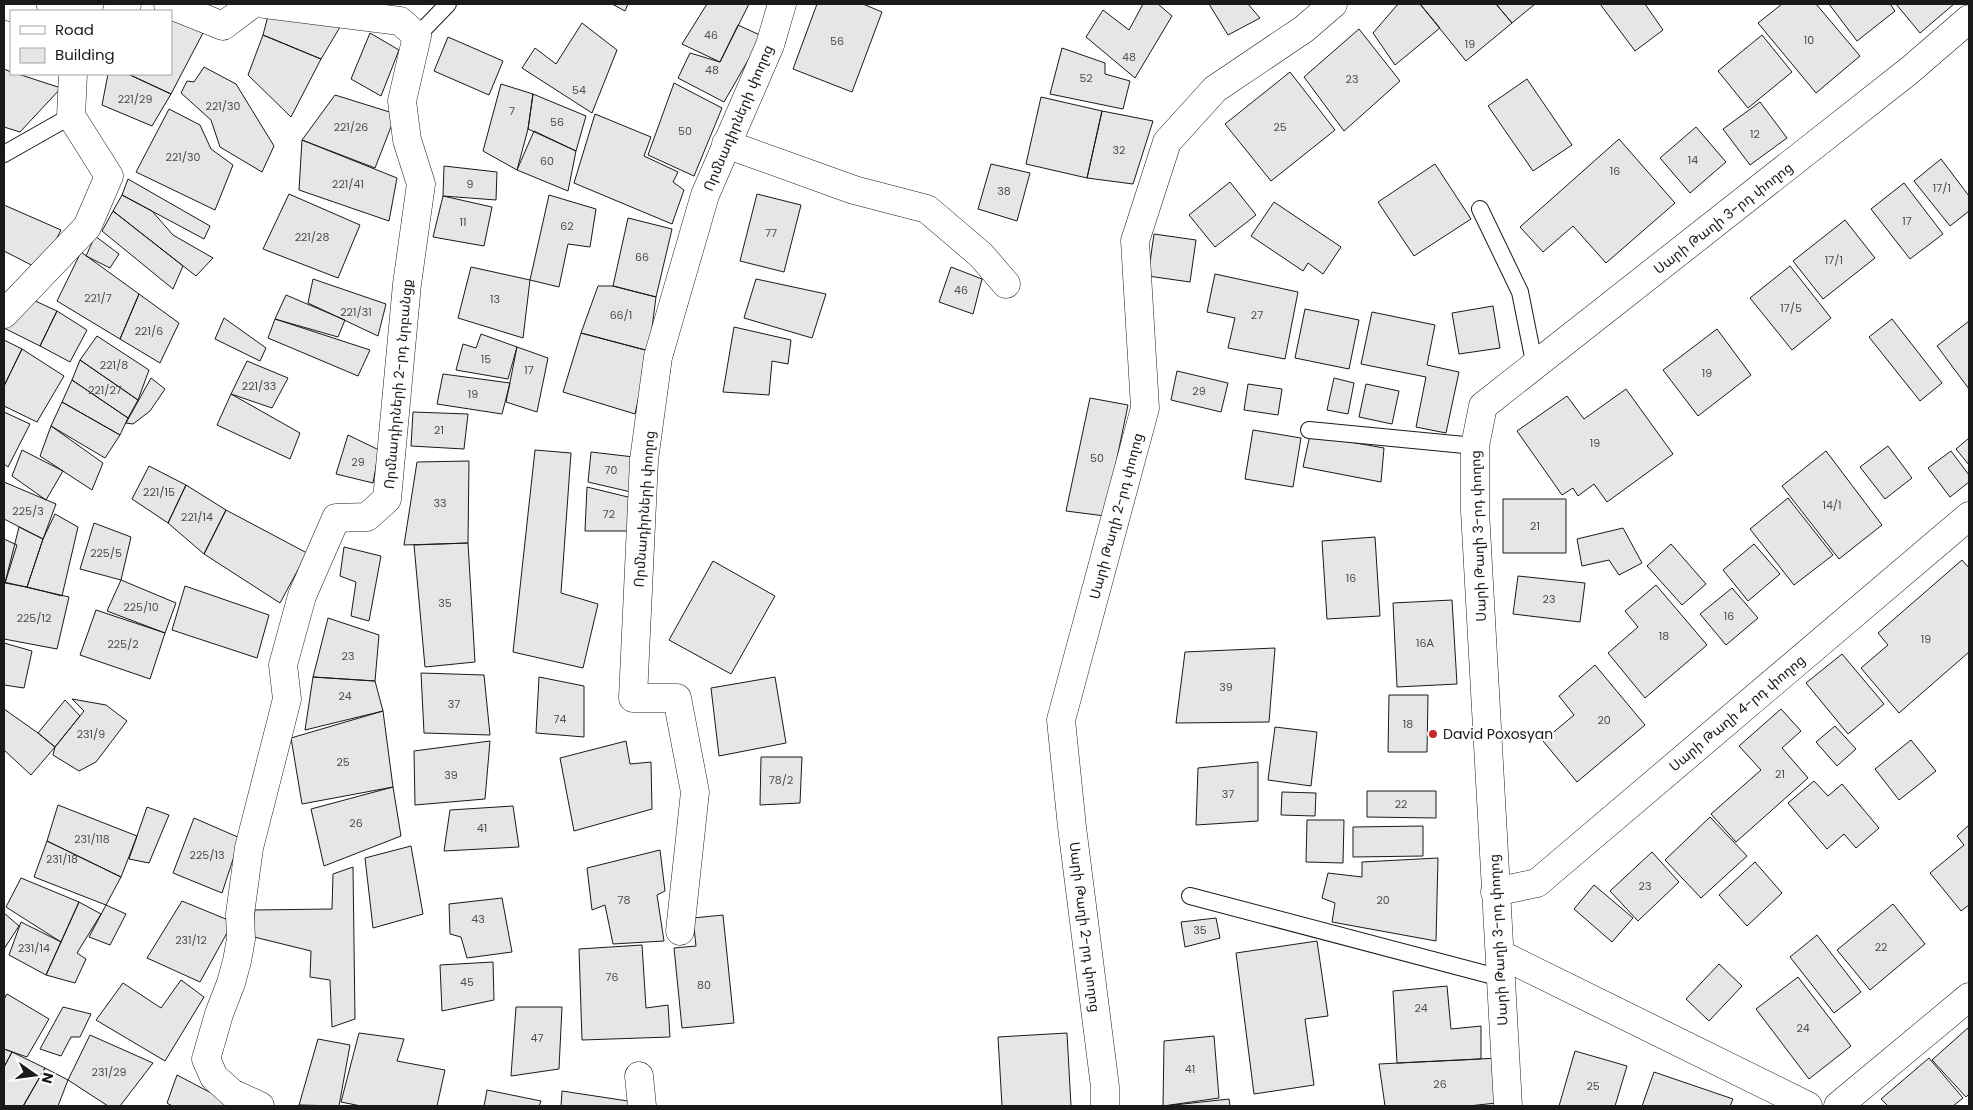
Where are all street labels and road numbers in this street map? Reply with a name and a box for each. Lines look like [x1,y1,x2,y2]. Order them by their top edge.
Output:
street label: Որմնադիրների փողոց [698,42,778,194]
street label: Սարի Թաղի 3-րդ փողոց [1649,157,1797,279]
street label: Որմնադիրների 2-րդ նրբանցք [379,278,417,490]
street label: Որմնադիրների փողոց [629,430,659,588]
street label: Սարի Թաղի 2-րդ փողոց [1084,431,1148,601]
street label: Սարի Թաղի 3-րդ փողոց [1465,450,1491,622]
street label: Սարի Թաղի 4-րդ փողոց [1665,650,1809,776]
street label: Սարի Թաղի 2-րդ փողոց [1065,841,1105,1013]
street label: Սարի Թաղի 3-րդ փողոց [1484,854,1512,1026]

